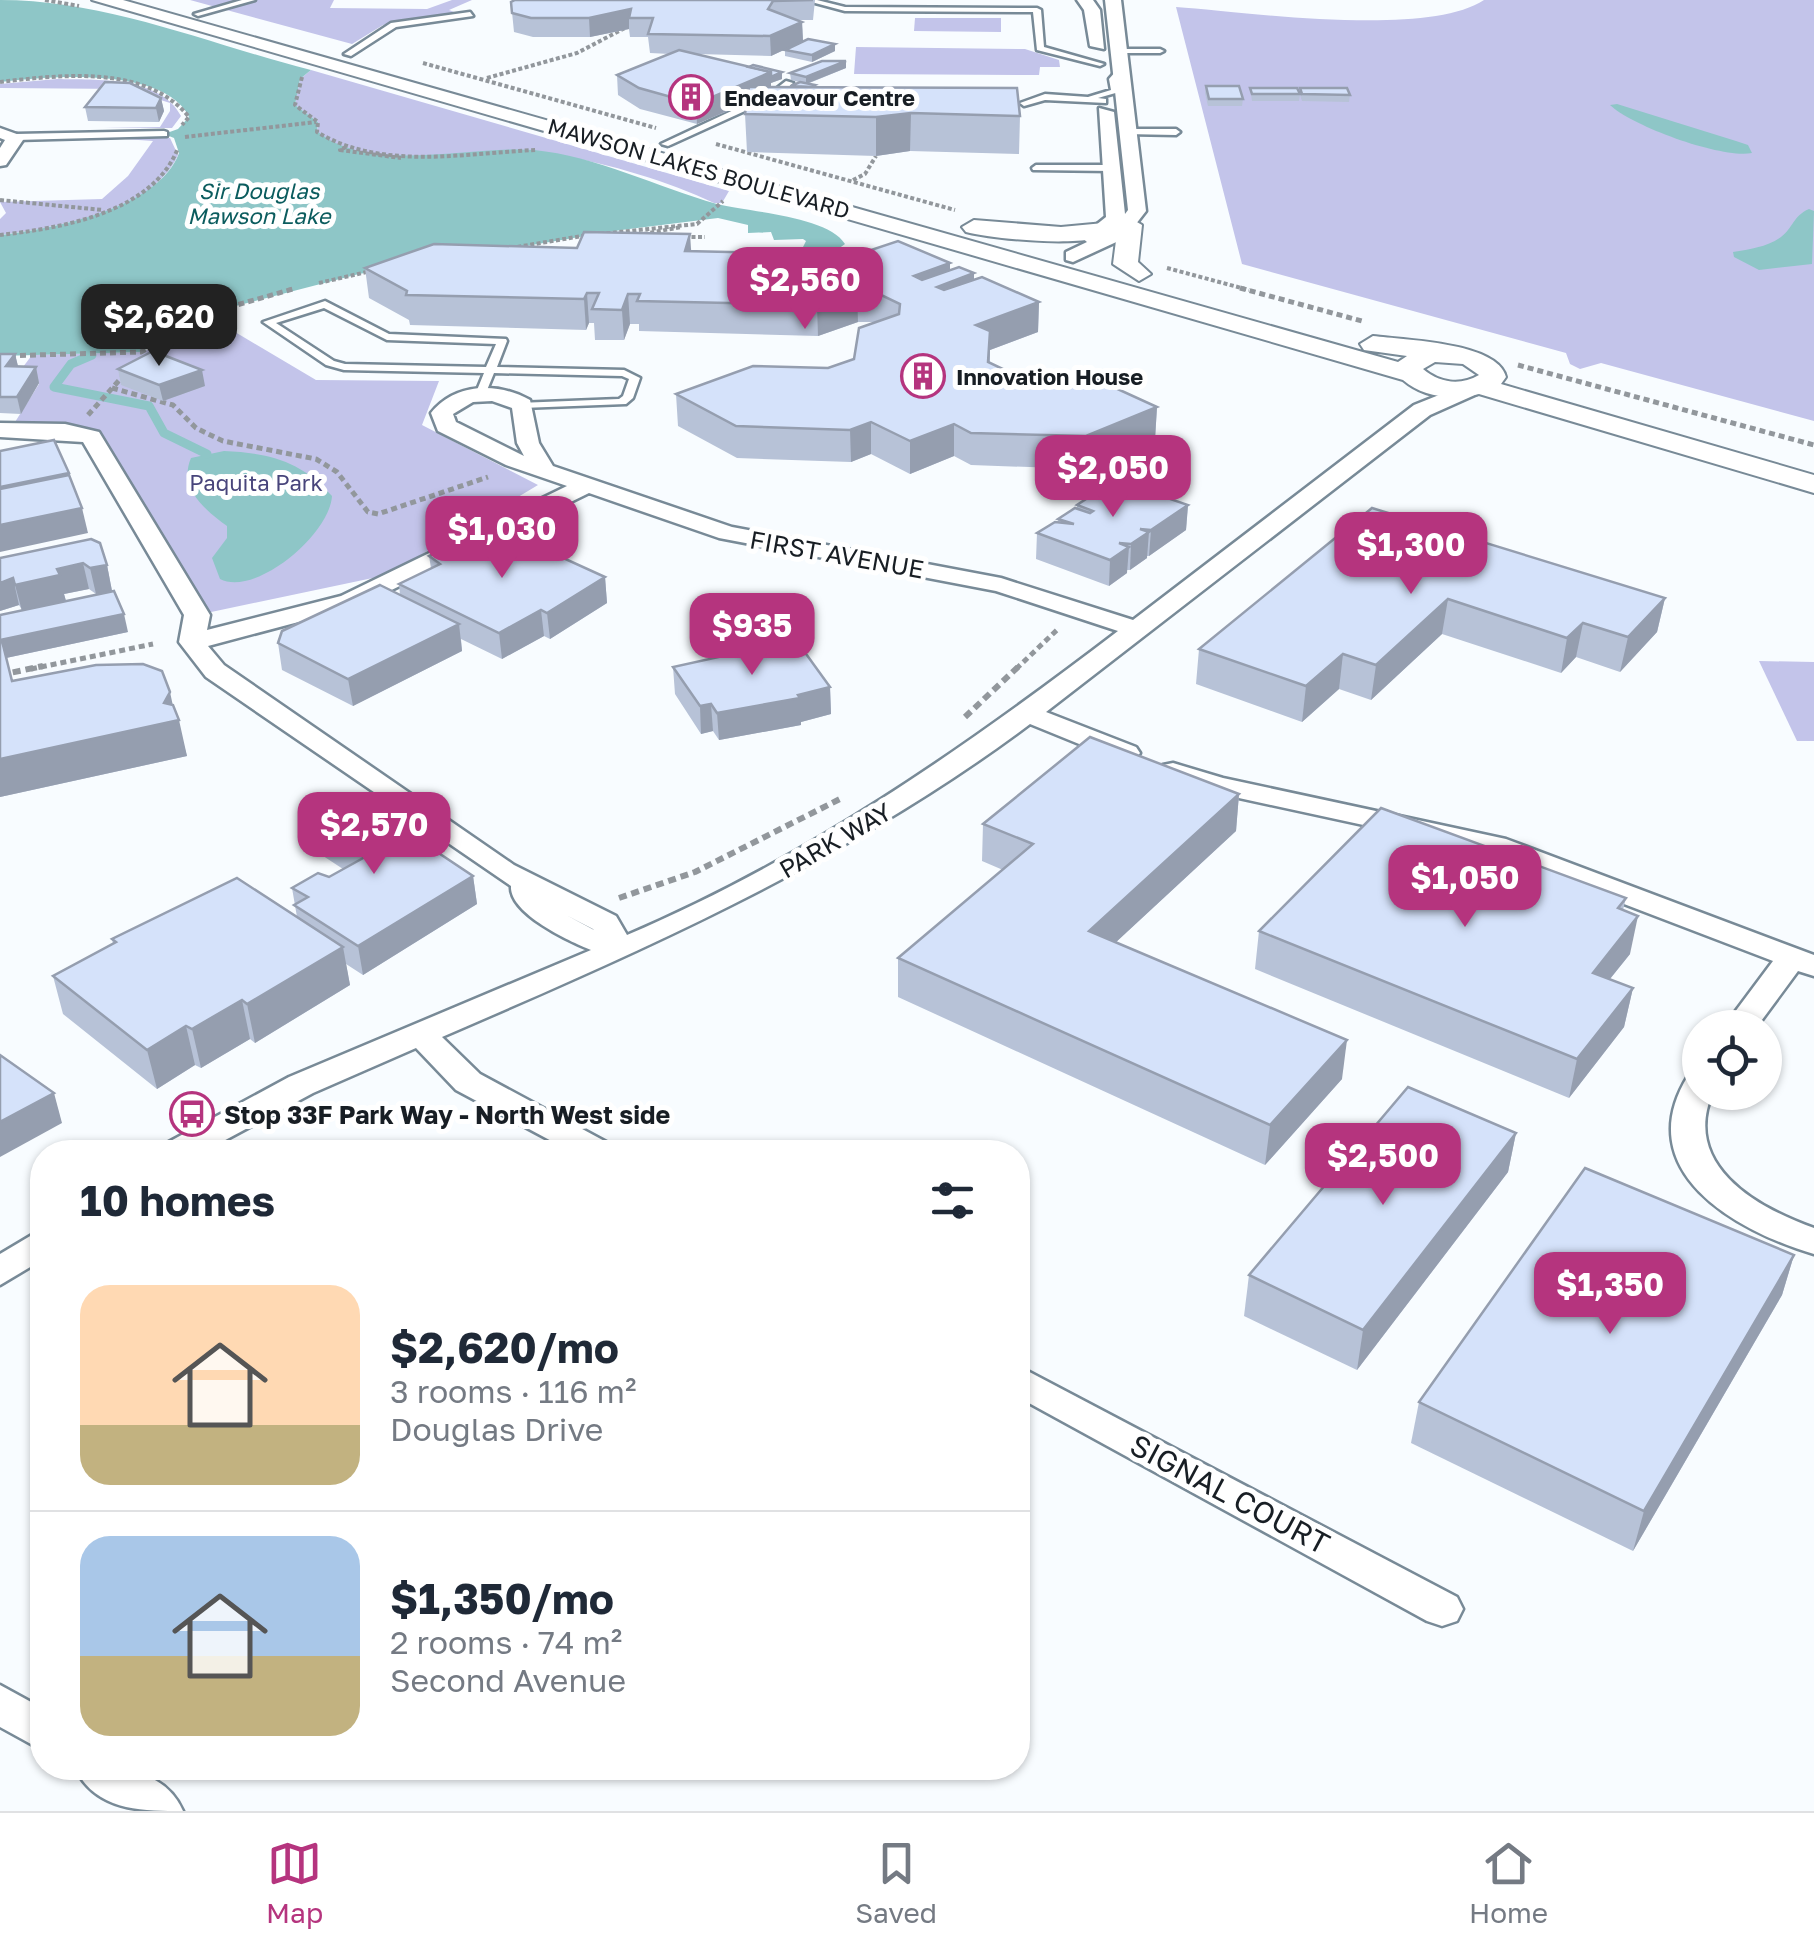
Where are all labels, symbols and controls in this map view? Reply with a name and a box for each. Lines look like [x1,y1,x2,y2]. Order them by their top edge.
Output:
building icon: Endeavour Centre [668,74,714,120]
place label: Endeavour Centre [724,84,915,111]
street label: MAWSON LAKES BOULEVARD [545,112,853,224]
water label: Sir Douglas Mawson Lake [188,177,333,229]
pin: $2,560 [724,247,886,332]
text: $2,560 [749,260,861,298]
pin: $2,620 [78,284,240,369]
text: $2,620 [103,297,215,335]
building icon: Innovation House [900,353,946,399]
place label: Innovation House [956,363,1143,390]
pin: $2,050 [1032,435,1194,520]
text: $2,050 [1057,448,1169,486]
park label: Paquita Park [189,469,323,496]
pin: $1,030 [421,496,583,581]
text: $1,030 [447,509,557,547]
pin: $1,300 [1330,512,1492,597]
street label: FIRST AVENUE [748,523,926,585]
text: $1,300 [1356,525,1466,563]
pin: $935 [693,593,811,678]
text: $935 [712,606,792,644]
pin: $2,570 [293,792,455,877]
street label: PARK WAY [773,795,897,885]
text: $2,570 [320,805,428,843]
pin: $1,050 [1384,845,1546,930]
text: $1,050 [1410,858,1520,896]
map controls [1682,1010,1782,1110]
button: locate [1682,1010,1782,1110]
bus stop icon: Stop 33F Park Way - North West side [169,1091,215,1137]
place label: Stop 33F Park Way - North West side [224,1099,670,1130]
pin: $2,500 [1302,1123,1464,1208]
text: $2,500 [1327,1136,1439,1174]
icon: filters [925,1173,980,1228]
text: 10 homes [80,1175,275,1225]
pin: $1,350 [1529,1252,1691,1337]
text: $1,350 [1556,1265,1664,1303]
text: $2,620/mo [390,1322,619,1372]
icon: home [160,1325,280,1445]
text: 3 rooms · 116 m² [390,1372,636,1410]
text: Douglas Drive [390,1410,603,1448]
street label: SIGNAL COURT [1124,1426,1336,1562]
text: $1,350/mo [390,1573,614,1623]
icon: home [160,1576,280,1696]
text: 2 rooms · 74 m² [390,1623,622,1661]
text: Second Avenue [390,1661,626,1699]
tab: Map [266,1836,323,1929]
tab: Saved [855,1836,937,1929]
tab: Home [1469,1836,1548,1929]

